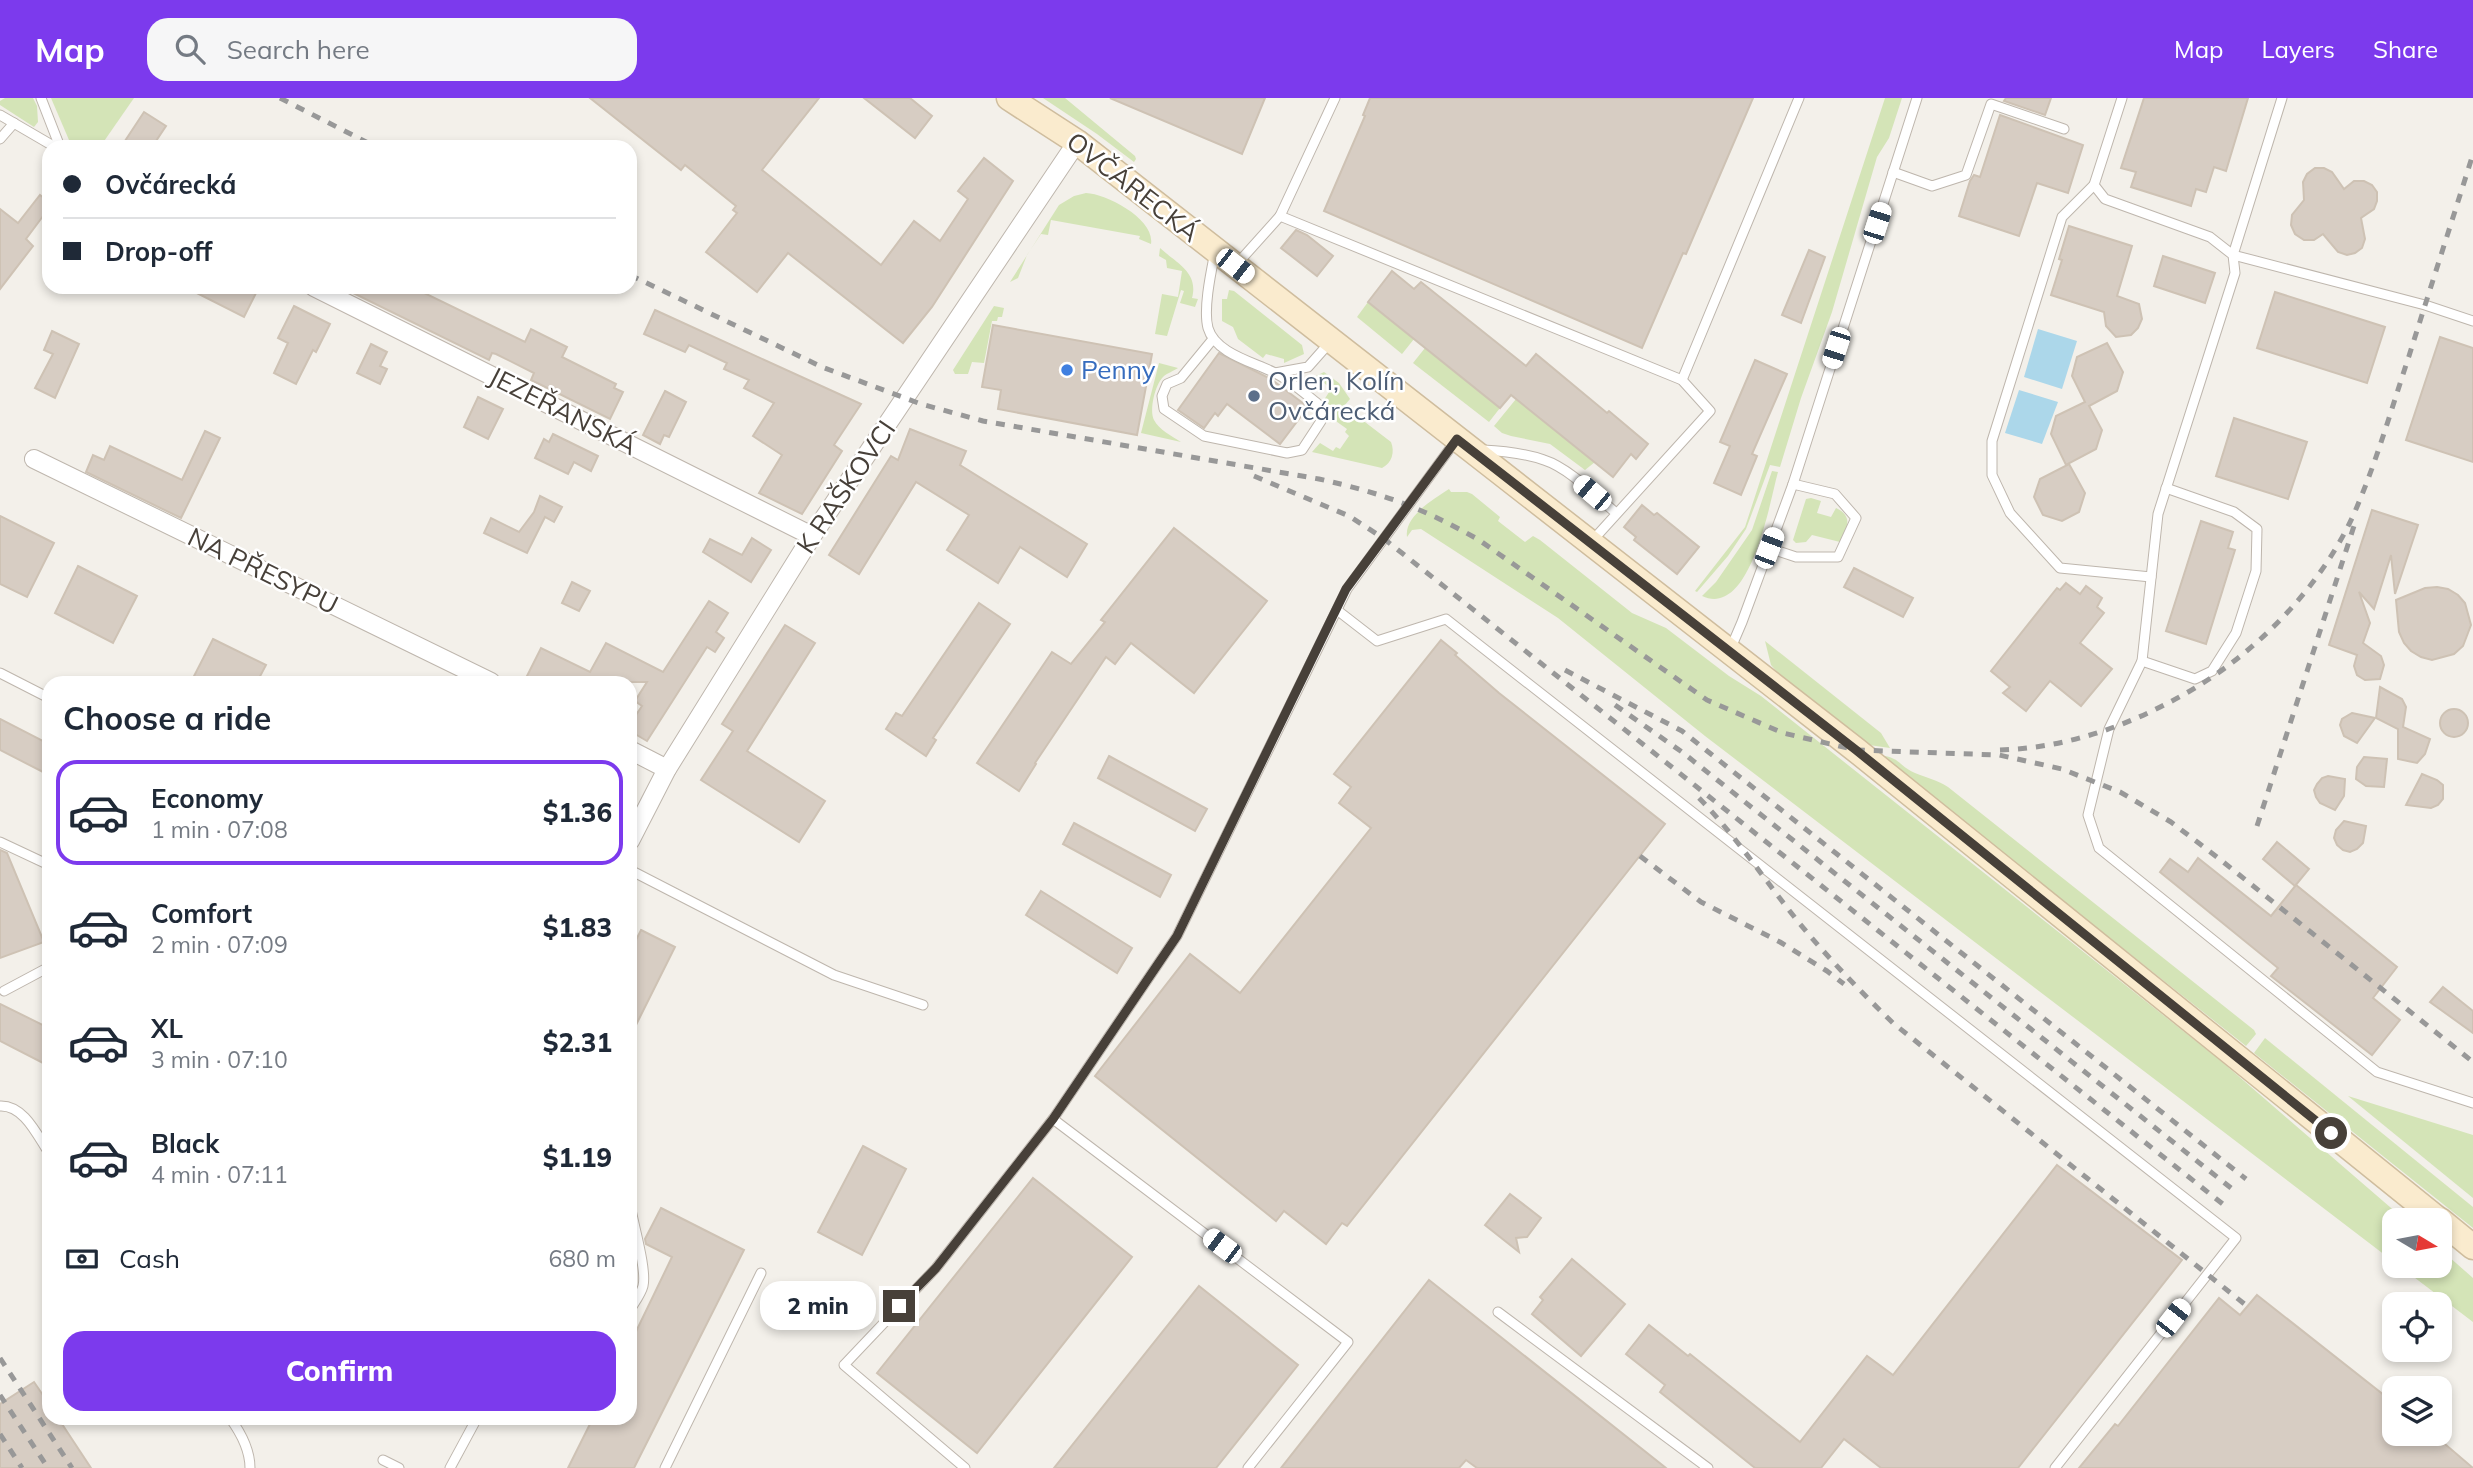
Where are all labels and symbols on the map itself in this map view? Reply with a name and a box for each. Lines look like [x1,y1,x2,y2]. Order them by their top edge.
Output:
street label: OVČÁRECKÁ [1060,124,1206,249]
car [1861,200,1894,246]
car [1212,245,1259,287]
car [1820,325,1853,371]
place label: Penny [1081,353,1156,386]
street label: JEZEŘANSKÁ [484,359,643,462]
marker: Penny [1059,362,1075,378]
place label: Orlen, Kolín Ovčárecká [1268,364,1404,427]
marker: Orlen, Kolín Ovčárecká [1246,388,1262,404]
street label: K RAŠKOVCI [789,414,902,560]
car [1570,471,1615,515]
street label: NA PŘESYPU [183,520,344,621]
car [1752,525,1787,571]
route start [2315,1117,2347,1149]
north arrow [2382,1208,2452,1278]
car [1199,1225,1246,1267]
callout: 2 min [759,1282,874,1330]
route end [883,1290,915,1322]
car [2152,1295,2195,1341]

